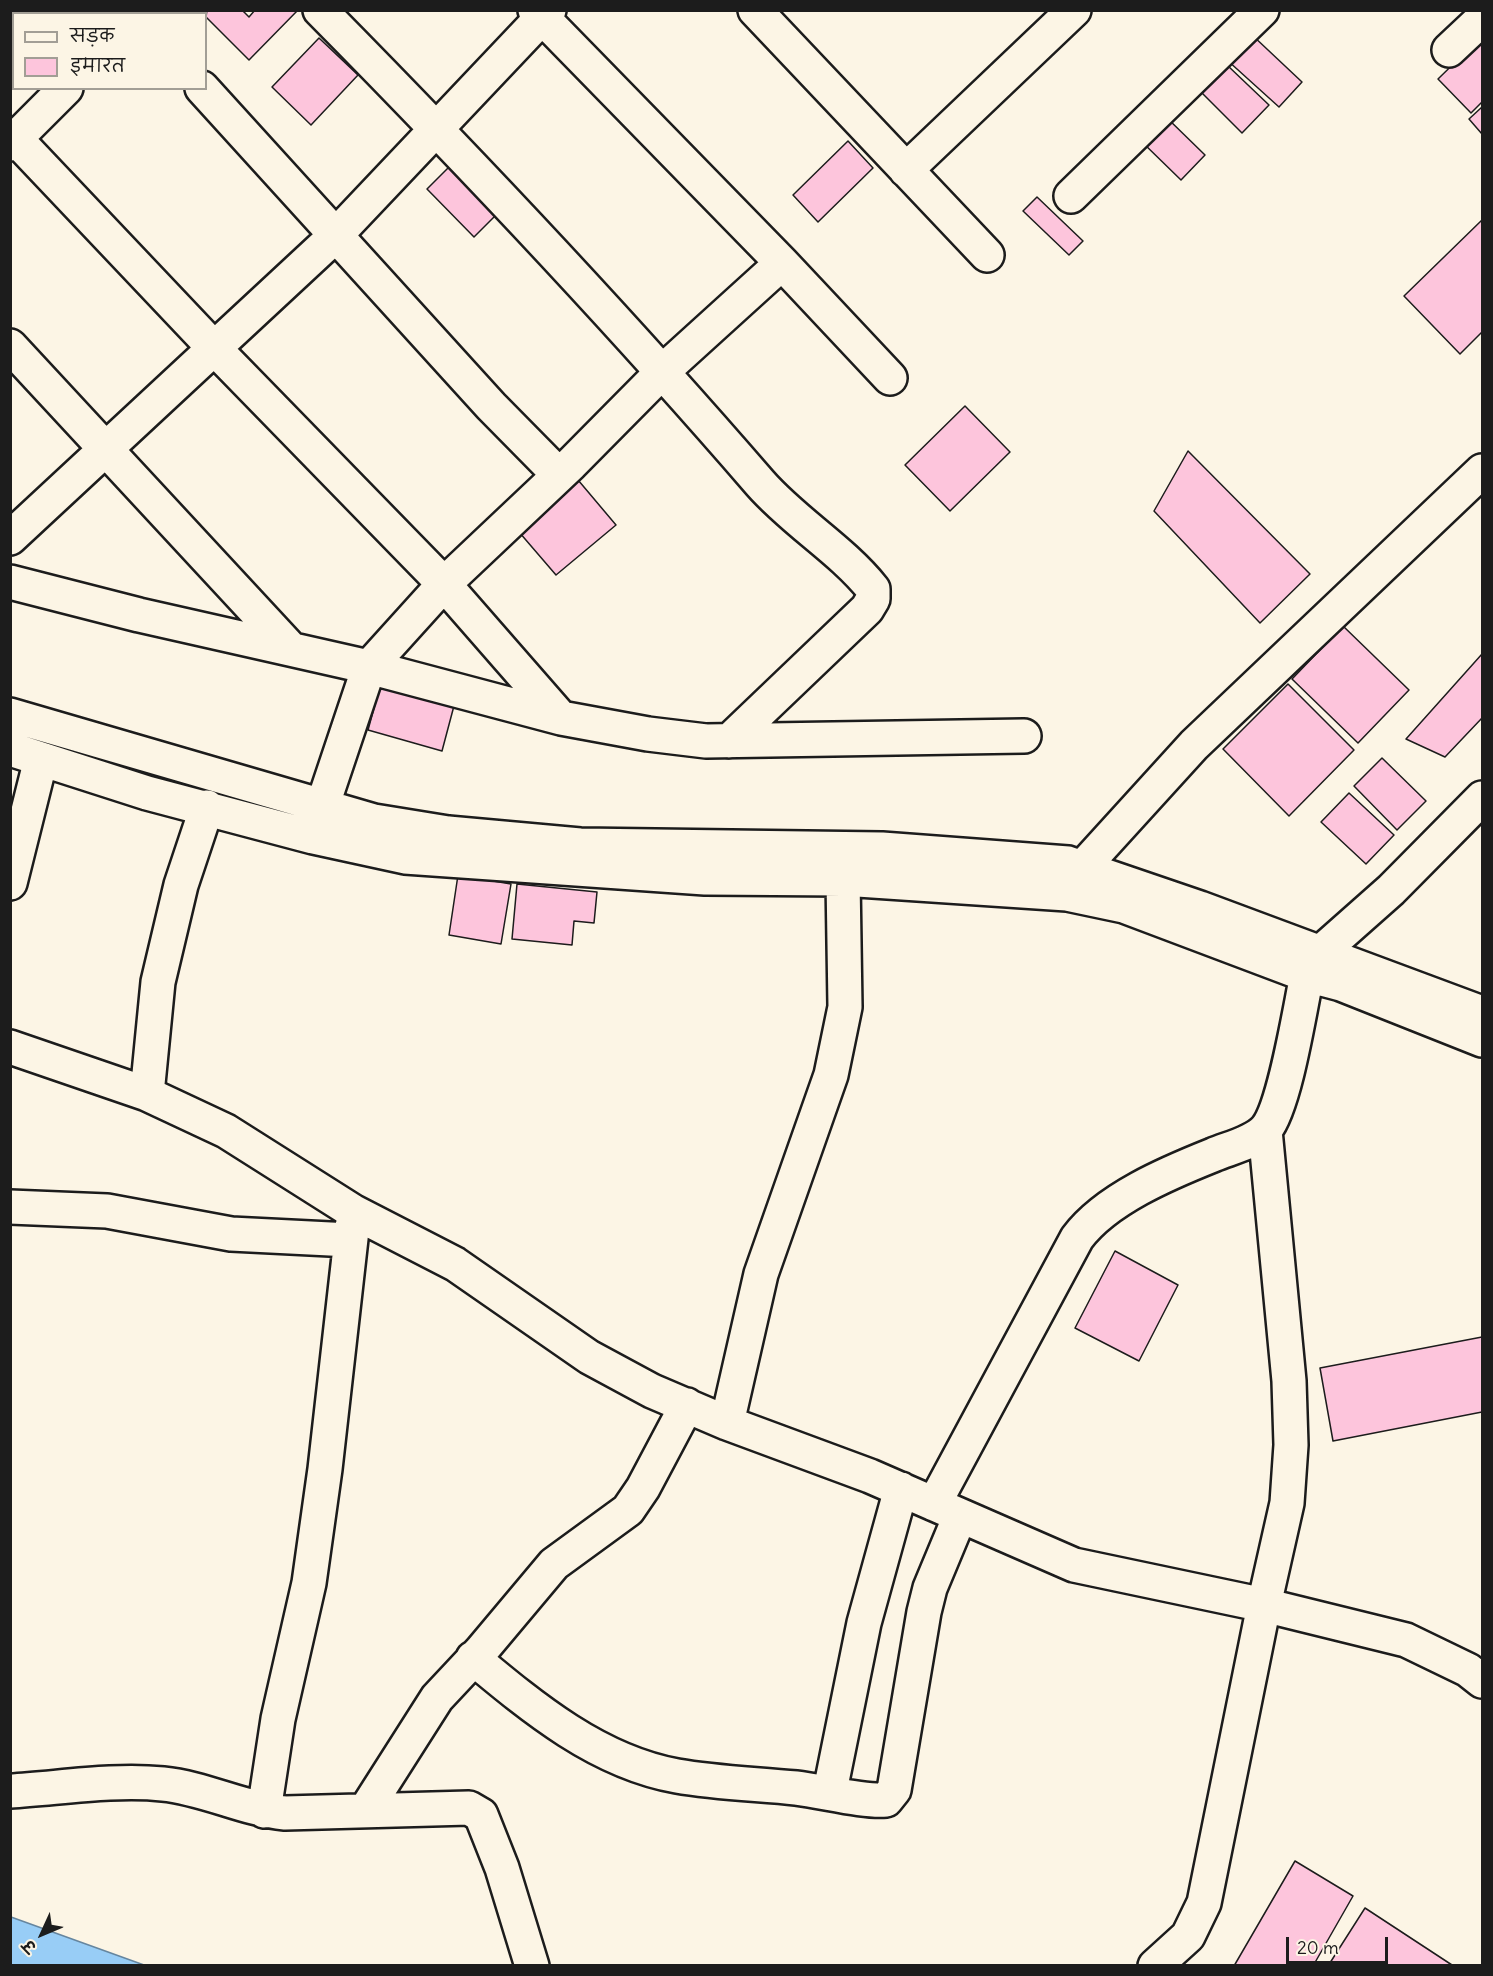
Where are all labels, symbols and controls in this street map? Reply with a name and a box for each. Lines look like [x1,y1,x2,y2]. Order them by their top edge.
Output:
legend [12,12,207,90]
text: सड़क [70,24,114,47]
text: इमारत [70,54,125,77]
north arrow [12,1904,72,1964]
scale bar [1289,1925,1391,1963]
text: उ [18,1936,40,1957]
text: 20 m [1297,1936,1339,1959]

